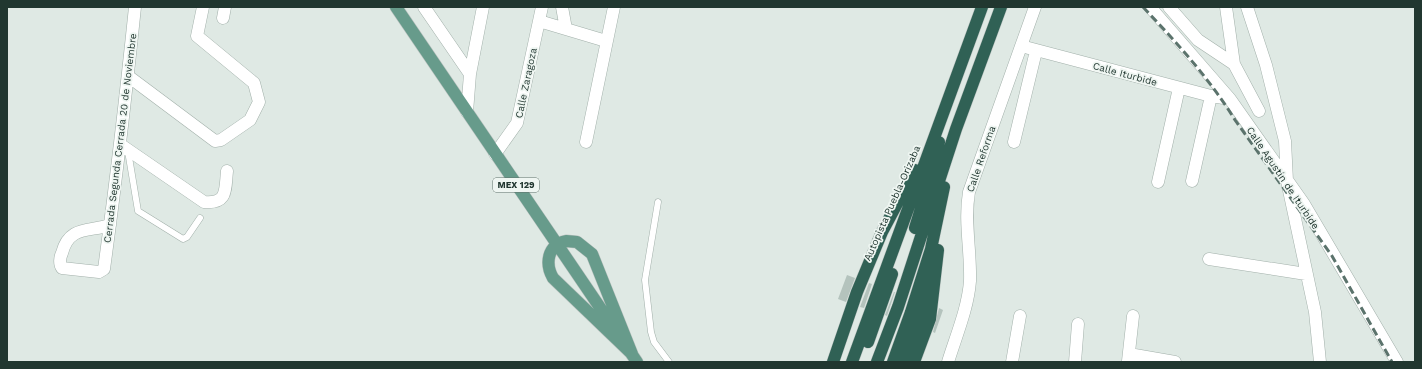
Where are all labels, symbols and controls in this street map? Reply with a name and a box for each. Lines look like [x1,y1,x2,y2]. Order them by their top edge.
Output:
street label: Cerrada Segunda Cerrada 20 de Noviembre [102,32,138,243]
street label: Calle Zaragoza [513,46,539,119]
street label: Calle Iturbide [1092,60,1159,88]
street label: Calle Reforma [965,124,998,193]
street label: Calle Agustín de Iturbide [1245,125,1322,231]
street label: Autopista Puebla-Orizaba [862,143,923,262]
road number: MEX 129 [493,178,539,192]

